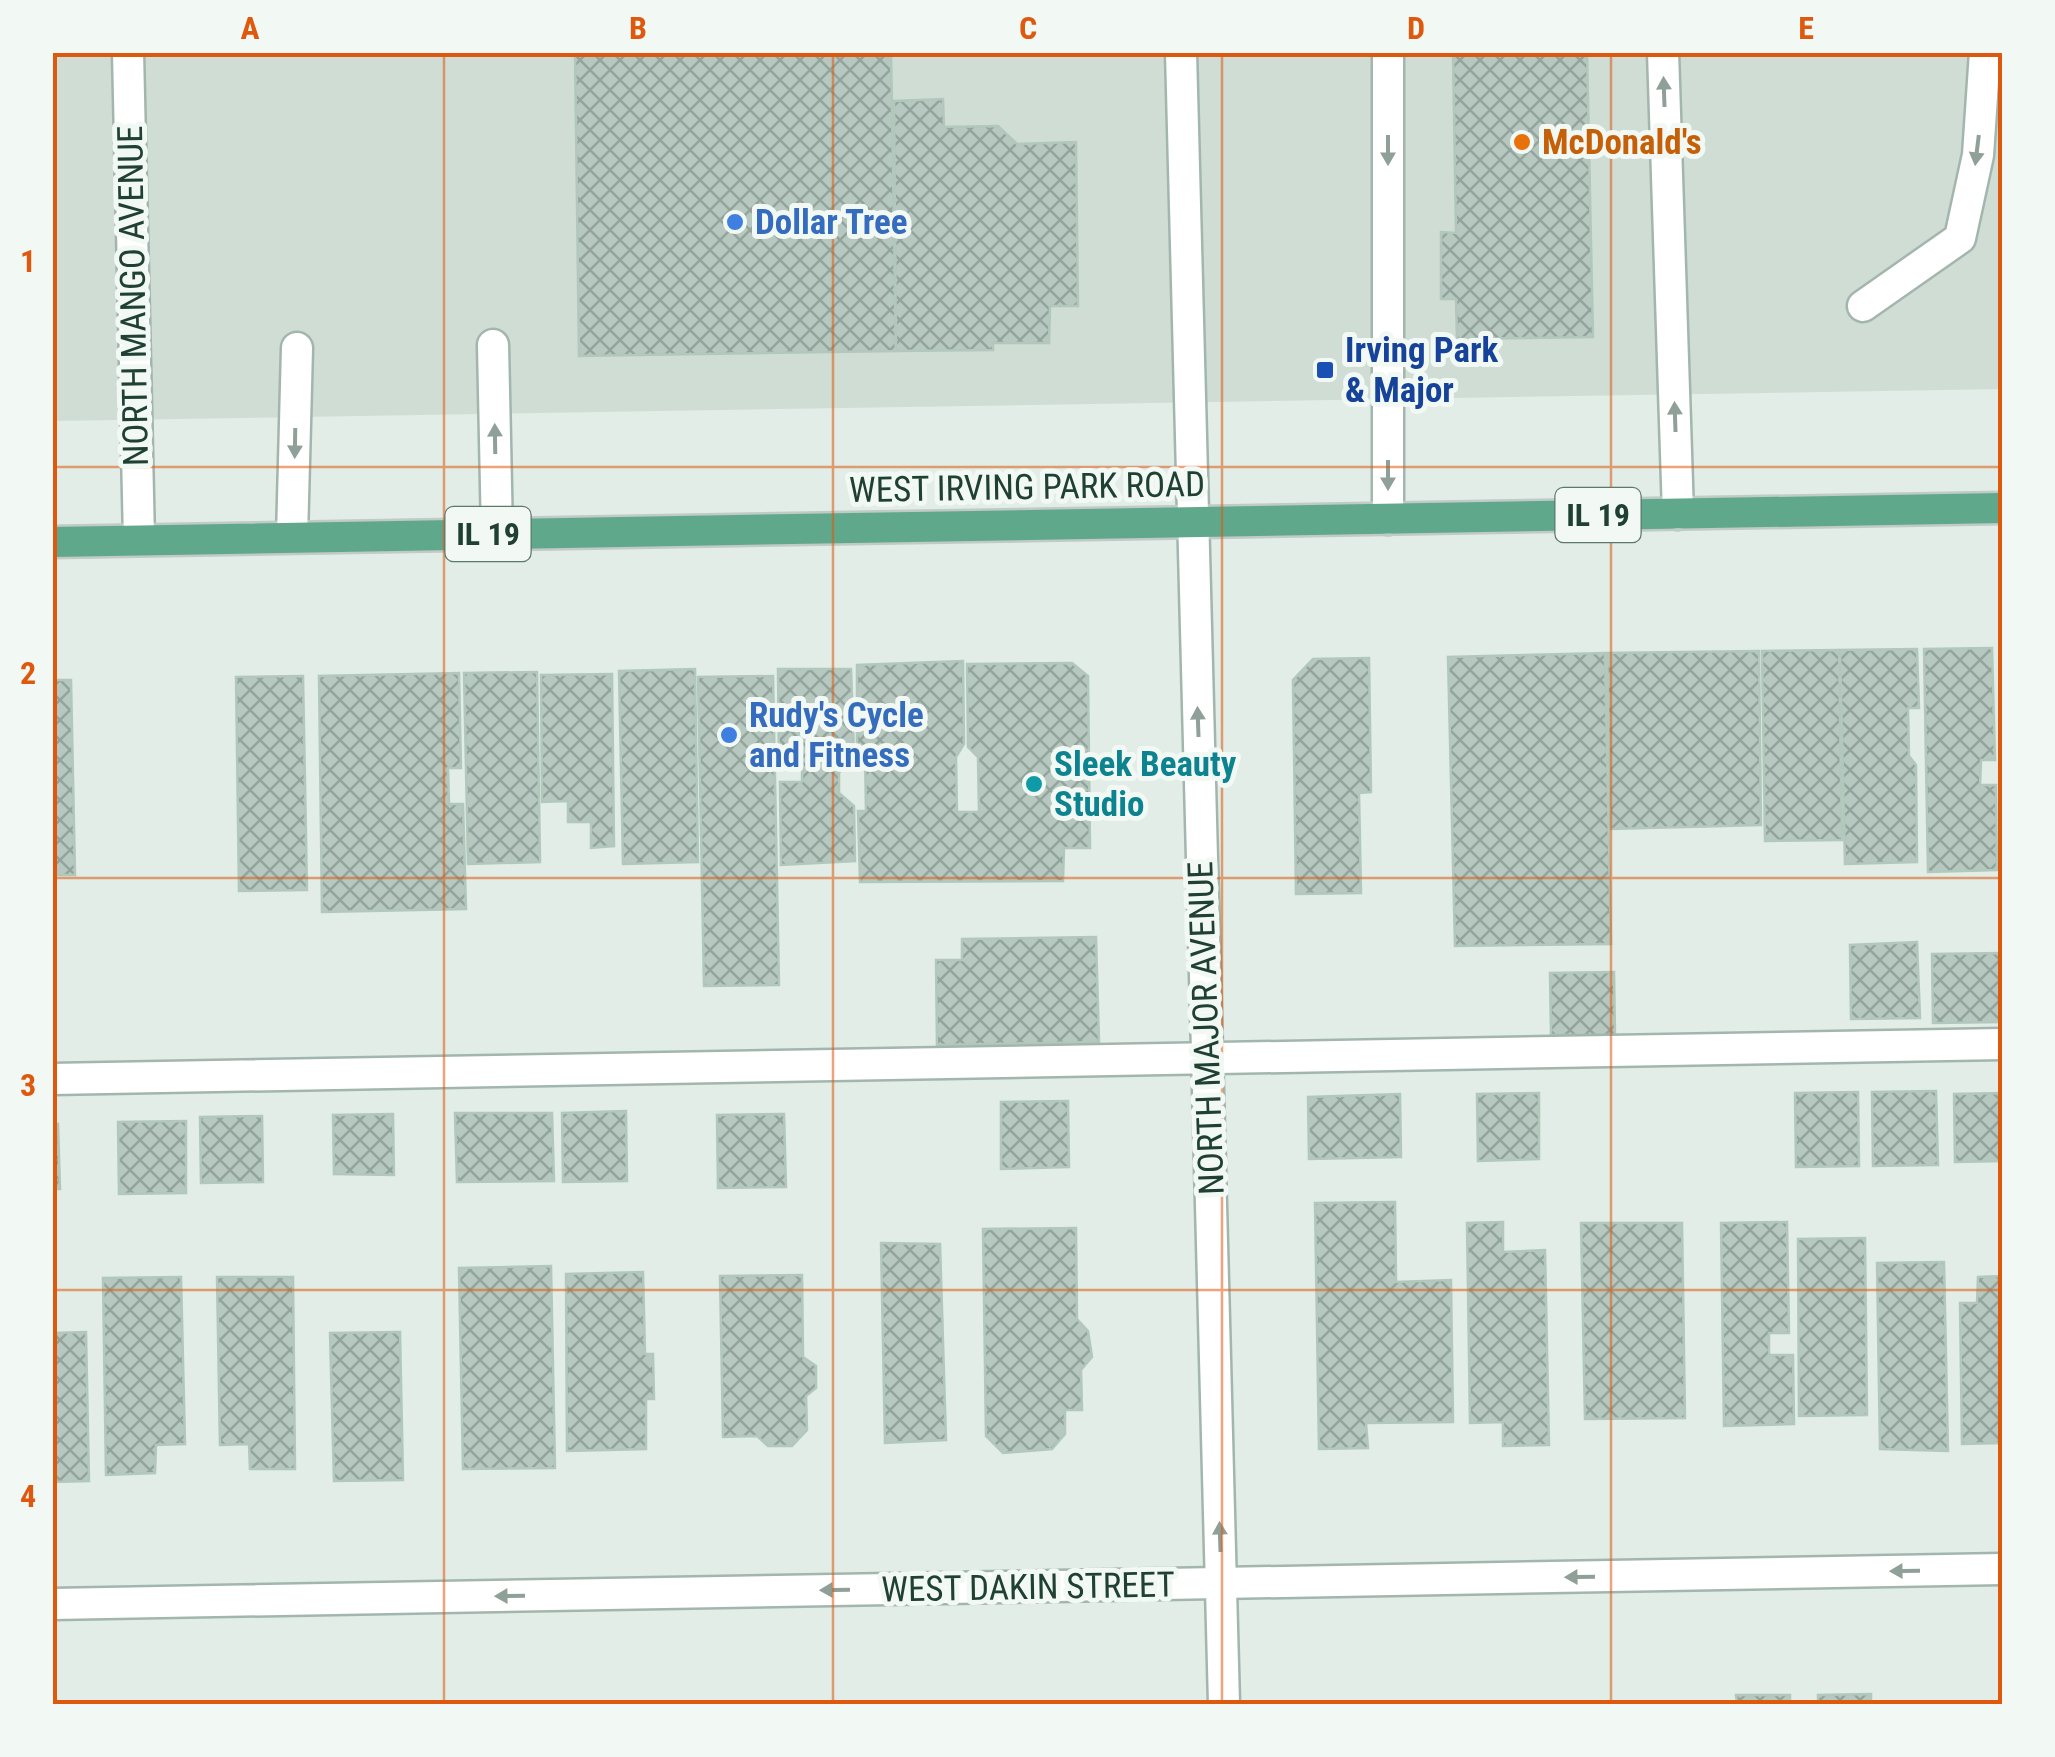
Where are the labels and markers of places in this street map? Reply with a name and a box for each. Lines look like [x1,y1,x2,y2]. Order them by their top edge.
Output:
place label: McDonald's [1542,122,1702,163]
marker: McDonald's [1511,131,1533,153]
place label: Dollar Tree [755,202,908,243]
marker: Dollar Tree [724,211,746,233]
place label: Irving Park & Major [1345,330,1499,411]
marker: Irving Park & Major [1314,359,1336,381]
place label: Rudy's Cycle and Fitness [749,695,924,776]
marker: Rudy's Cycle and Fitness [718,724,740,746]
place label: Sleek Beauty Studio [1054,744,1237,825]
marker: Sleek Beauty Studio [1023,773,1045,795]

